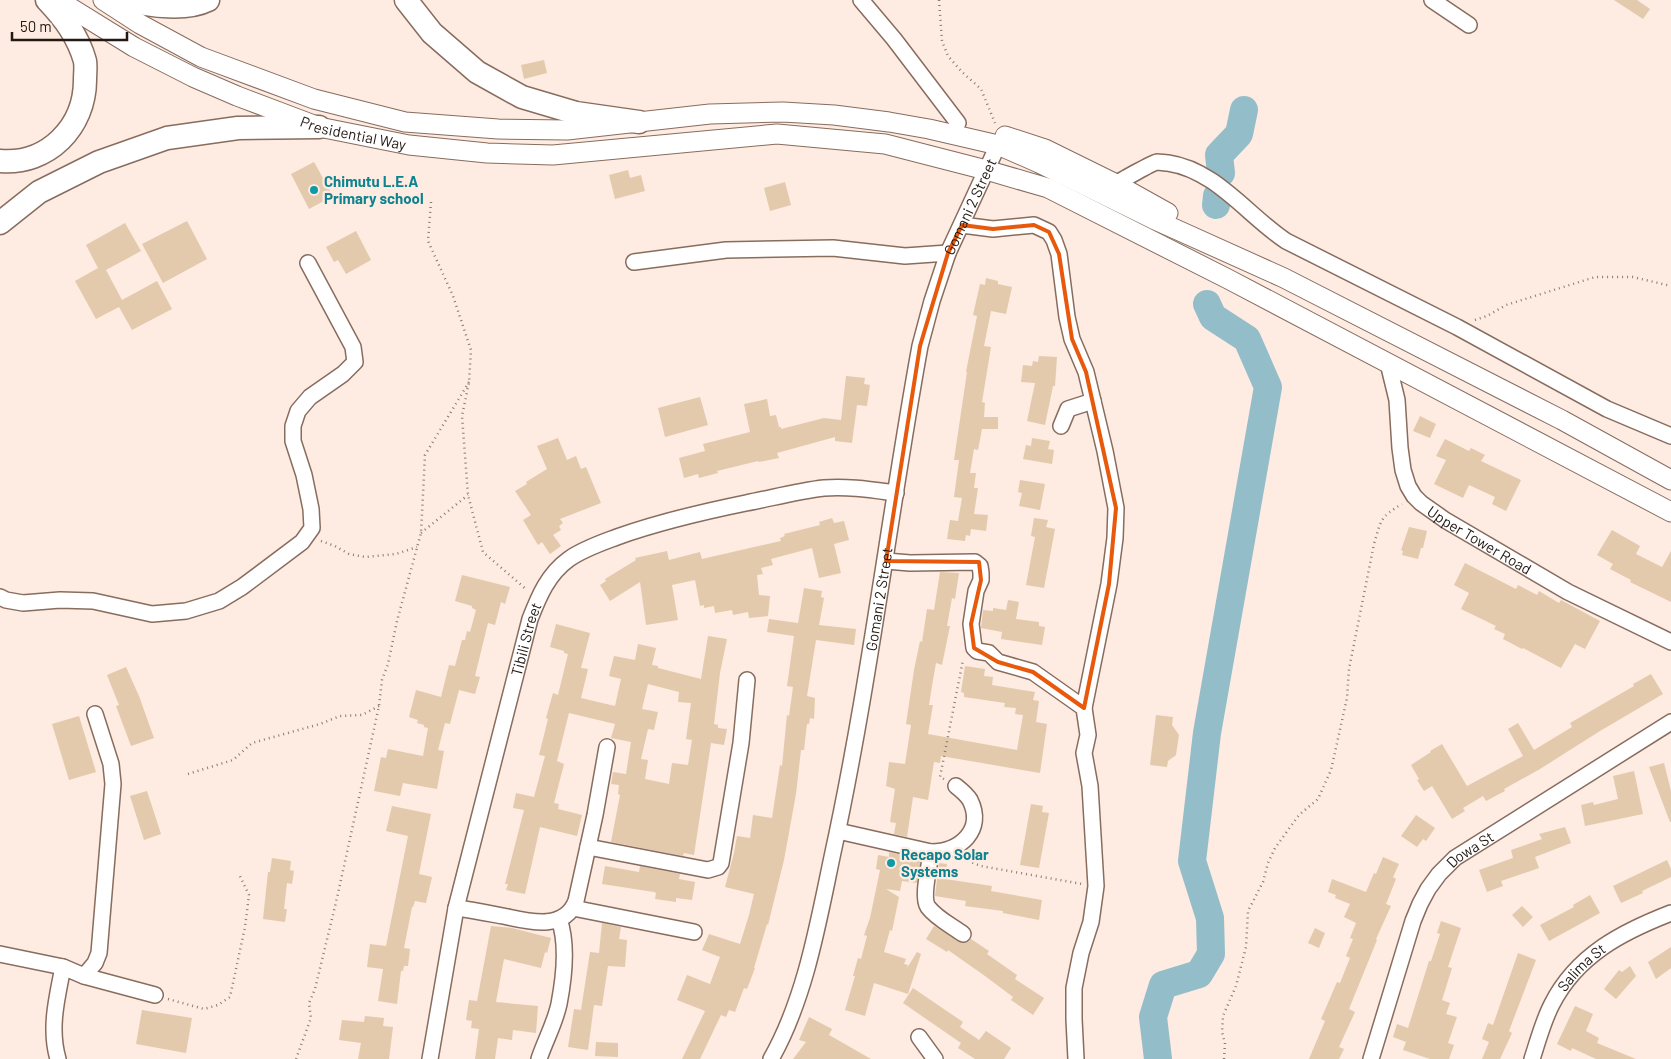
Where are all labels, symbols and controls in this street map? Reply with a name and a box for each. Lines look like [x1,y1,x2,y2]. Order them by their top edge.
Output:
scale bar [12,10,128,42]
text: 50 m [20,17,52,35]
street label: Presidential Way [298,112,408,153]
street label: Gomani 2 Street [939,155,1000,258]
place label: Chimutu L.E.A Primary school [324,172,424,207]
marker: Chimutu L.E.A Primary school [308,184,320,196]
street label: Upper Tower Road [1424,502,1535,578]
street label: Gomani 2 Street [862,546,896,652]
street label: Tibili Street [507,600,545,678]
street label: Dowa St [1442,827,1497,871]
place label: Recapo Solar Systems [901,845,989,880]
marker: Recapo Solar Systems [885,857,897,869]
street label: Salima St [1553,939,1609,995]

